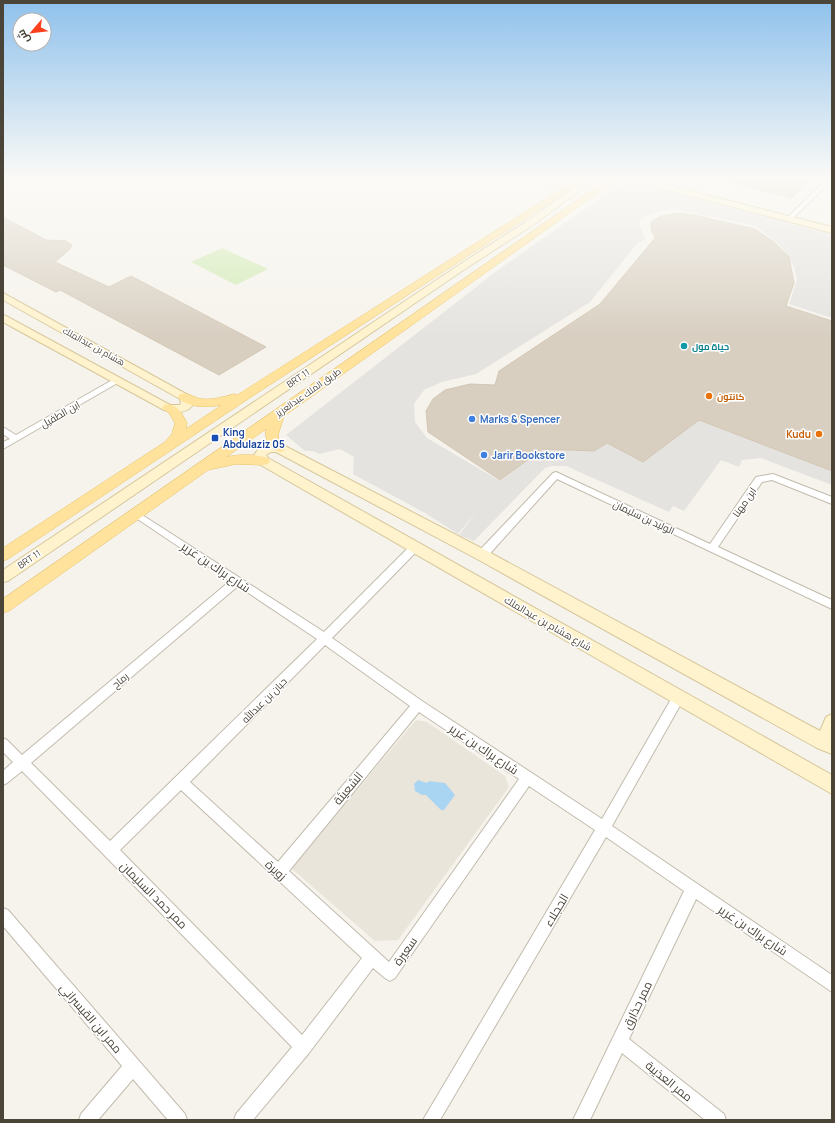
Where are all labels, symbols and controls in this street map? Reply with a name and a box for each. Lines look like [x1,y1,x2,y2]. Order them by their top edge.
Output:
north arrow [12,12,52,52]
text: ش [13,27,33,47]
street label: هشام بن عبدالملك [61,323,127,369]
place label: حياة مول [692,340,729,353]
marker: حياة مول [679,341,689,351]
street label: طريق الملك عبدالعزيز [272,364,344,420]
street label: BRT 11 [284,366,312,390]
place label: كانتون [717,390,744,403]
marker: كانتون [704,391,714,401]
street label: ابن الطفيل [38,397,82,431]
place label: Marks & Spencer [480,412,560,426]
marker: Marks & Spencer [467,414,477,424]
place label: King Abdulaziz 05 [223,425,285,451]
place label: Kudu [786,427,811,441]
marker: Kudu [814,429,824,439]
marker: King Abdulaziz 05 [210,433,220,443]
place label: Jarir Bookstore [492,448,565,462]
marker: Jarir Bookstore [479,450,489,460]
street label: ابن مهنا [729,484,759,520]
street label: الوليد بن سليمان [611,497,677,537]
street label: شارع براك بن غرير [177,537,254,596]
street label: BRT 11 [15,547,43,571]
street label: شارع هشام بن عبدالملك [501,592,594,655]
street label: رماح [109,669,131,691]
street label: حبان بن عبدالله [238,674,290,726]
street label: شارع براك بن غرير [445,719,522,778]
street label: الشعيثة [329,768,367,808]
street label: زويرة [262,856,290,884]
street label: ممر حمد السليمان [116,857,192,933]
street label: الحجلاء [540,890,572,930]
street label: شارع براك بن غرير [714,900,791,959]
street label: سعيرة [389,933,421,969]
street label: ممر حذارق [618,978,656,1032]
street label: ممر ابن القيسراني [54,979,126,1058]
street label: ممر العذيبة [642,1057,696,1105]

